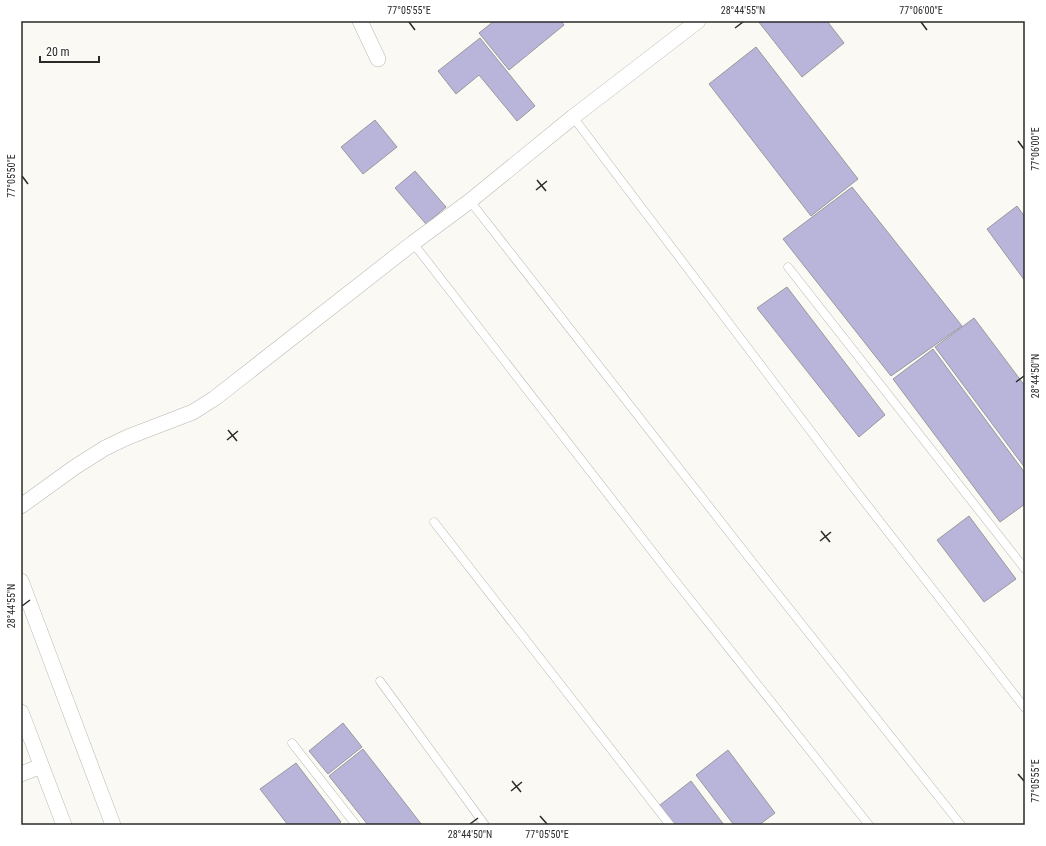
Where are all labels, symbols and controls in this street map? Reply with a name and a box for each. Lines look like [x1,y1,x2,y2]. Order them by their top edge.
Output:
text: 77°05'55"E [387,5,431,16]
text: 28°44'55"N [721,5,765,16]
text: 77°06'00"E [899,5,943,16]
scale bar [40,38,99,64]
text: 20 m [46,45,70,59]
text: 77°06'00"E [1030,127,1041,171]
text: 77°05'50"E [6,154,17,198]
text: 28°44'50"N [1030,354,1041,398]
text: 28°44'55"N [6,584,17,628]
text: 77°05'55"E [1030,759,1041,803]
text: 28°44'50"N [448,829,492,840]
text: 77°05'50"E [525,829,569,840]

